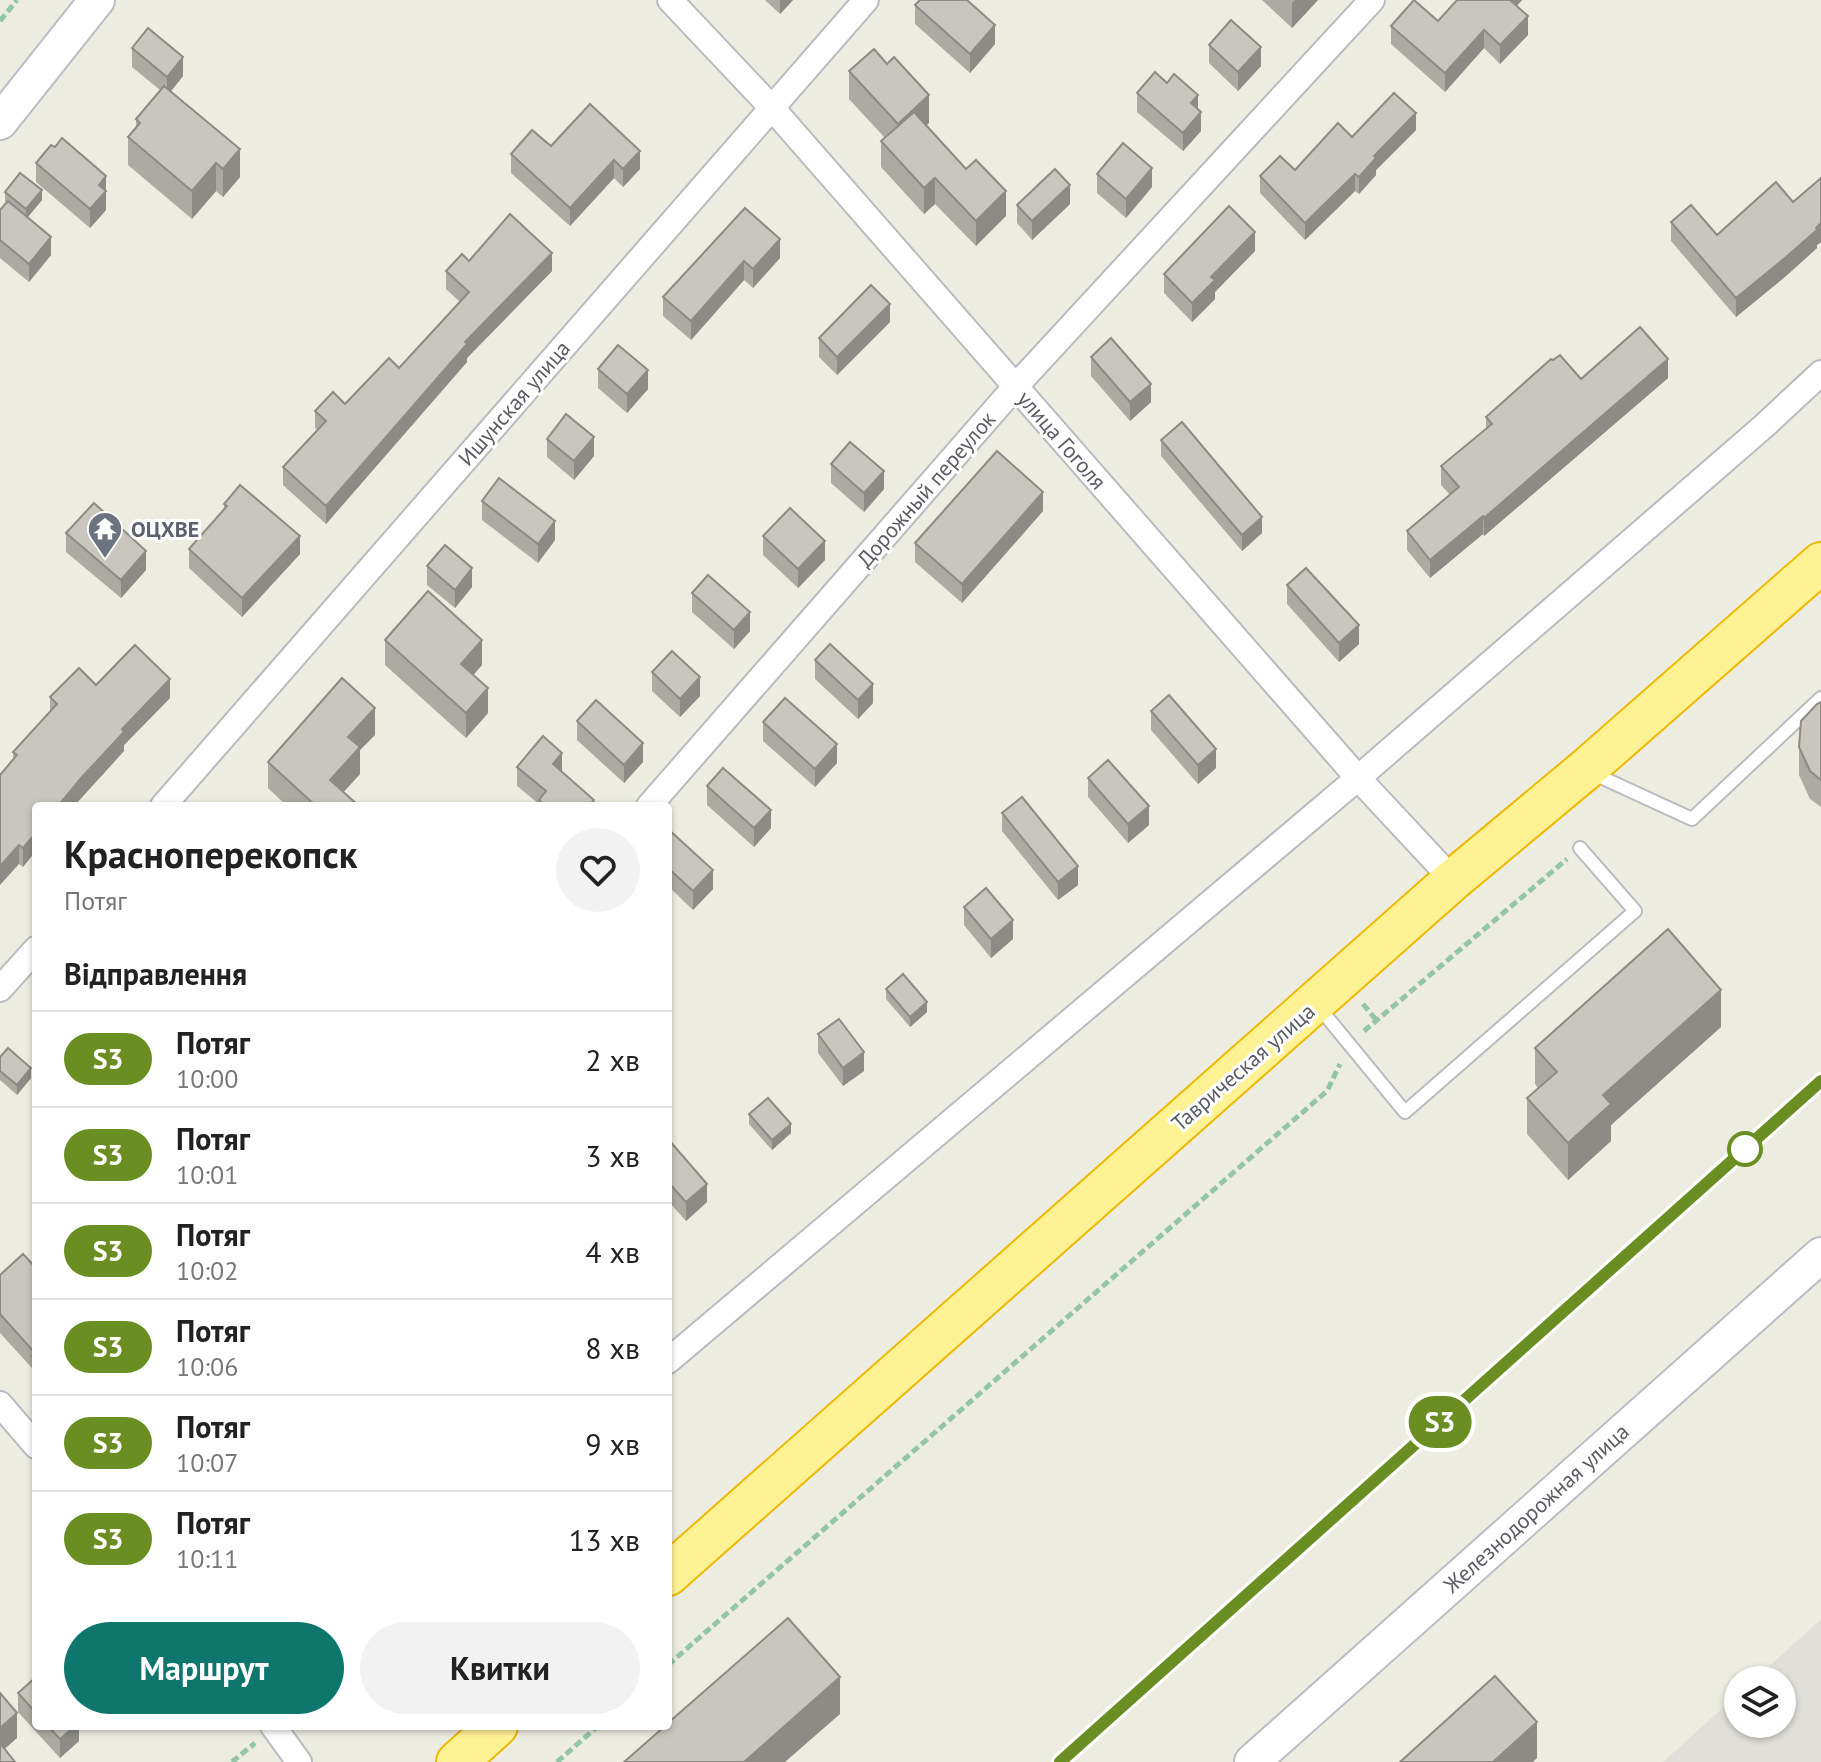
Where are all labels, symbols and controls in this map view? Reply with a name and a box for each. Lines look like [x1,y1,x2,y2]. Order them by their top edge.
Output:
street label: Ишунская улица [452,335,576,471]
street label: улица Гоголя [1011,385,1113,495]
street label: Дорожный переулок [851,405,1002,573]
temple icon: ОЦХВЕ [86,510,124,560]
place label: ОЦХВЕ [131,515,199,543]
button: heart [556,828,640,912]
text: Красноперекопск [64,829,357,878]
text: Потяг [64,884,127,917]
text: Відправлення [64,954,247,993]
street label: Таврическая улица [1166,997,1320,1137]
text: Потяг [176,1023,250,1062]
text: S3 [93,1040,123,1077]
text: 2 хв [585,1040,640,1079]
text: 10:00 [176,1062,238,1095]
text: Потяг [176,1119,250,1158]
unlabelled marker [1728,1132,1762,1166]
text: S3 [93,1136,123,1173]
text: 3 хв [585,1136,640,1175]
text: 10:01 [176,1158,238,1191]
text: Потяг [176,1215,250,1254]
text: S3 [93,1232,123,1269]
text: 4 хв [585,1232,640,1271]
text: 10:02 [176,1254,238,1287]
text: Потяг [176,1311,250,1350]
text: S3 [93,1328,123,1365]
text: 8 хв [585,1328,640,1367]
text: 10:06 [176,1350,238,1383]
line badge: S3 [1404,1396,1476,1448]
text: S3 [1425,1403,1455,1440]
text: Потяг [176,1407,250,1446]
street label: Железнодорожная улица [1437,1417,1635,1599]
text: S3 [93,1424,123,1461]
text: 9 хв [585,1424,640,1463]
text: 10:07 [176,1446,238,1479]
text: Потяг [176,1503,250,1542]
text: S3 [93,1520,123,1557]
text: 13 хв [569,1520,640,1559]
text: 10:11 [176,1542,238,1575]
button: Маршрут [64,1622,344,1714]
button: Квитки [360,1622,640,1714]
map controls [1724,1666,1796,1738]
button: layers [1724,1666,1796,1738]

